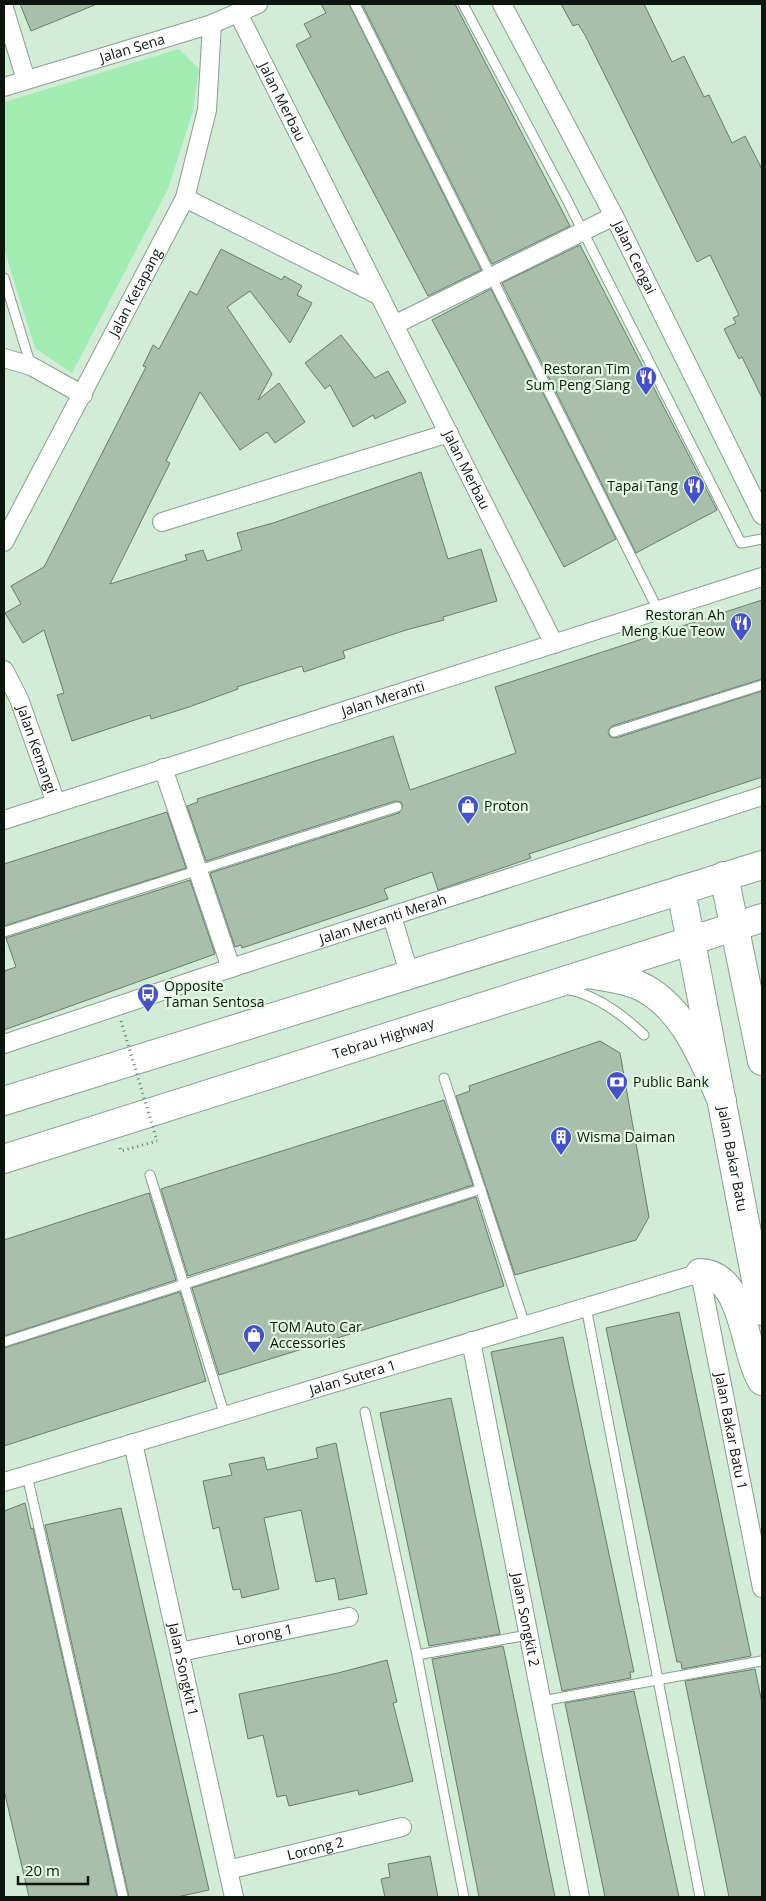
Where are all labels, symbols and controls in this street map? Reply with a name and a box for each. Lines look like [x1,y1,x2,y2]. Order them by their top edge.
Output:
street label: Jalan Sena [95,29,167,67]
street label: Jalan Merbau [254,57,311,144]
street label: Jalan Cengai [608,216,661,297]
street label: Jalan Ketapang [103,245,166,341]
place label: Restoran Tim Sum Peng Siang [526,359,630,394]
restaurant icon: Restoran Tim Sum Peng Siang [634,365,658,396]
street label: Jalan Merbau [439,425,495,513]
restaurant icon: Tapai Tang [682,474,706,505]
place label: Tapai Tang [607,476,678,495]
place label: Restoran Ah Meng Kue Teow [621,605,725,640]
restaurant icon: Restoran Ah Meng Kue Teow [729,611,753,642]
street label: Jalan Meranti [337,676,427,721]
street label: Jalan Kemangi [12,701,62,796]
shop icon: Proton [456,794,480,825]
place label: Proton [484,796,529,815]
street label: Jalan Meranti Merah [315,889,449,948]
place label: Opposite Taman Sentosa [164,976,264,1011]
bus stop icon: Opposite Taman Sentosa [136,982,160,1013]
street label: Tebrau Highway [330,1013,437,1063]
bank icon: Public Bank [605,1070,629,1101]
place label: Public Bank [633,1072,709,1091]
street label: Jalan Bakar Batu [713,1103,753,1213]
building icon: Wisma Daiman [549,1125,573,1156]
place label: Wisma Daiman [577,1127,675,1146]
place label: TOM Auto Car Accessories [270,1317,362,1352]
shop icon: TOM Auto Car Accessories [242,1323,266,1354]
street label: Jalan Sutera 1 [305,1355,398,1399]
street label: Jalan Bakar Batu 1 [710,1369,752,1491]
street label: Jalan Songkit 2 [507,1569,545,1668]
street label: Jalan Songkit 1 [164,1619,203,1718]
street label: Lorong 1 [234,1619,294,1649]
street label: Lorong 2 [285,1832,346,1864]
scale bar [18,1854,88,1886]
text: 20 m [25,1860,60,1880]

